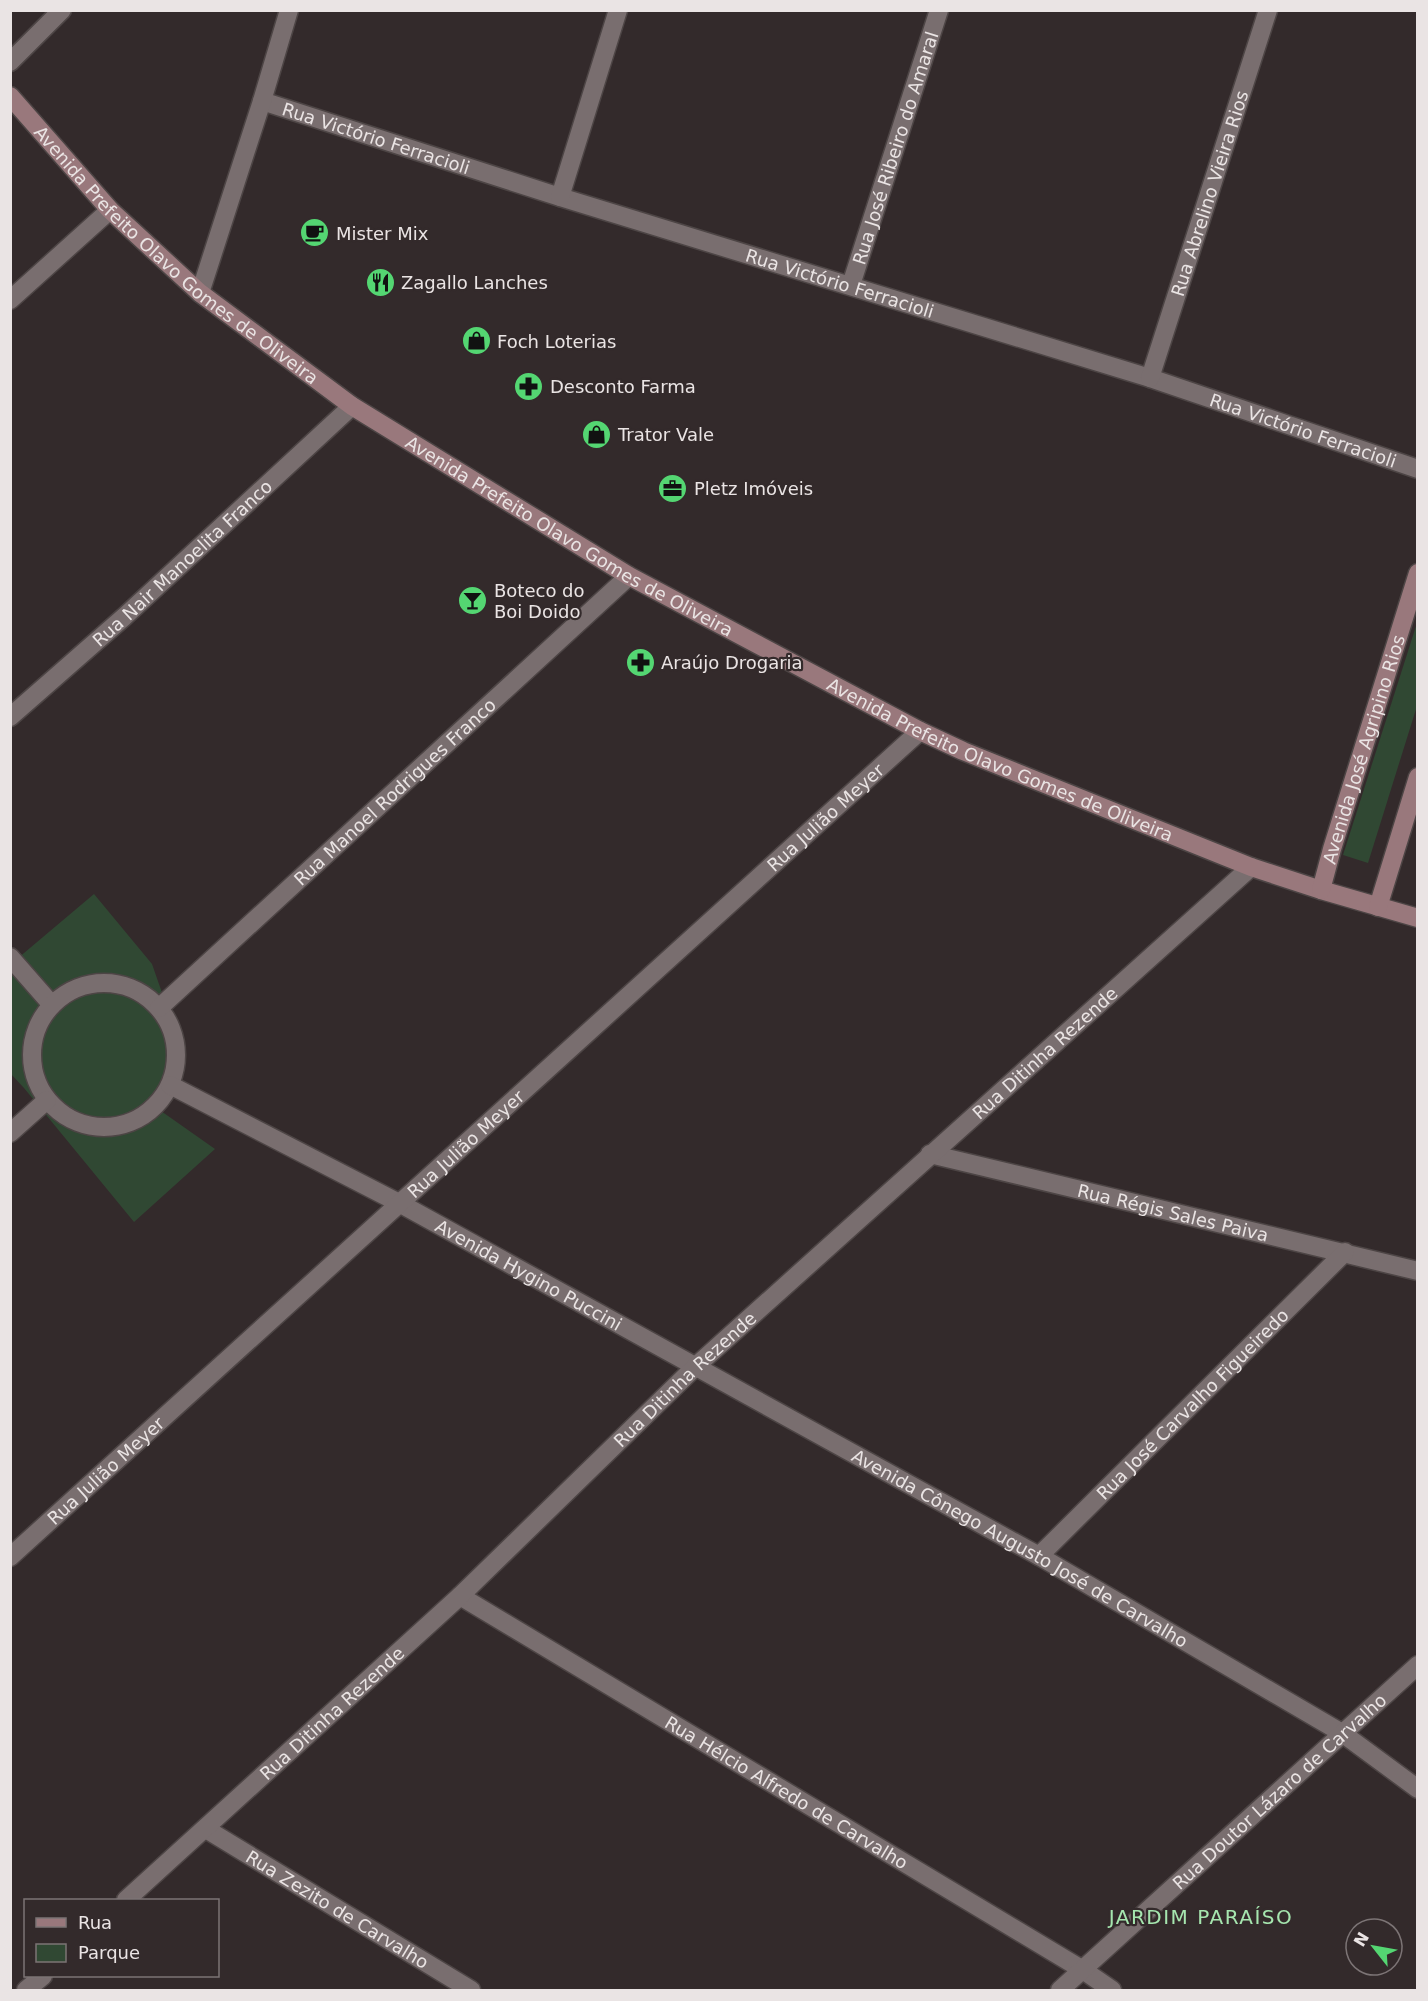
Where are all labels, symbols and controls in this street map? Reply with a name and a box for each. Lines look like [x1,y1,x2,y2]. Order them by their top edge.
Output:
street label: Rua José Ribeiro do Amaral [848,29,942,267]
street label: Rua Abrelino Vieira Rios [1166,88,1252,299]
street label: Rua Victório Ferracioli [280,98,473,178]
street label: Avenida Prefeito Olavo Gomes de Oliveira [30,121,323,388]
cafe icon: Mister Mix [299,217,331,249]
place label: Mister Mix [336,223,429,244]
street label: Rua Victório Ferracioli [743,244,937,322]
restaurant icon: Zagallo Lanches [364,266,396,298]
place label: Zagallo Lanches [401,272,548,293]
shop icon: Foch Loterias [460,325,492,357]
place label: Foch Loterias [497,331,616,352]
pharmacy icon: Desconto Farma [513,370,545,402]
place label: Desconto Farma [550,376,696,397]
street label: Rua Victório Ferracioli [1207,389,1399,471]
shop icon: Trator Vale [581,418,613,450]
place label: Trator Vale [617,424,714,445]
street label: Avenida Prefeito Olavo Gomes de Oliveira [402,431,737,640]
office icon: Pletz Imóveis [657,472,689,504]
street label: Rua Nair Manoelita Franco [88,475,276,650]
place label: Pletz Imóveis [694,478,813,499]
place label: Boteco do Boi Doido [494,580,585,622]
bar icon: Boteco do Boi Doido [457,584,489,616]
street label: Avenida José Agripino Rios [1318,632,1409,866]
pharmacy icon: Araújo Drogaria [624,646,656,678]
place label: Araújo Drogaria [661,652,803,673]
street label: Avenida Prefeito Olavo Gomes de Oliveira [824,673,1176,845]
street label: Rua Manoel Rodrigues Franco [290,694,500,889]
street label: Rua Julião Meyer [763,758,888,875]
street label: Rua Ditinha Rezende [968,982,1121,1123]
street label: Rua Julião Meyer [403,1085,528,1202]
street label: Rua Régis Sales Paiva [1075,1179,1271,1245]
street label: Avenida Hygino Puccini [432,1215,626,1334]
street label: Rua José Carvalho Figueiredo [1092,1304,1293,1503]
street label: Rua Ditinha Rezende [609,1307,760,1451]
street label: Rua Julião Meyer [43,1412,169,1529]
street label: Avenida Cônego Augusto José de Carvalho [848,1444,1192,1651]
street label: Rua Ditinha Rezende [255,1642,408,1784]
street label: Rua Doutor Lázaro de Carvalho [1168,1689,1390,1893]
street label: Rua Hélcio Alfredo de Carvalho [661,1711,912,1873]
street label: Rua Zezito de Carvalho [242,1845,433,1972]
legend [24,1899,219,1977]
district label: JARDIM PARAÍSO [1107,1905,1293,1929]
text: Rua [78,1912,112,1933]
north arrow [1344,1917,1404,1977]
text: N [1350,1929,1373,1950]
text: Parque [78,1942,140,1963]

